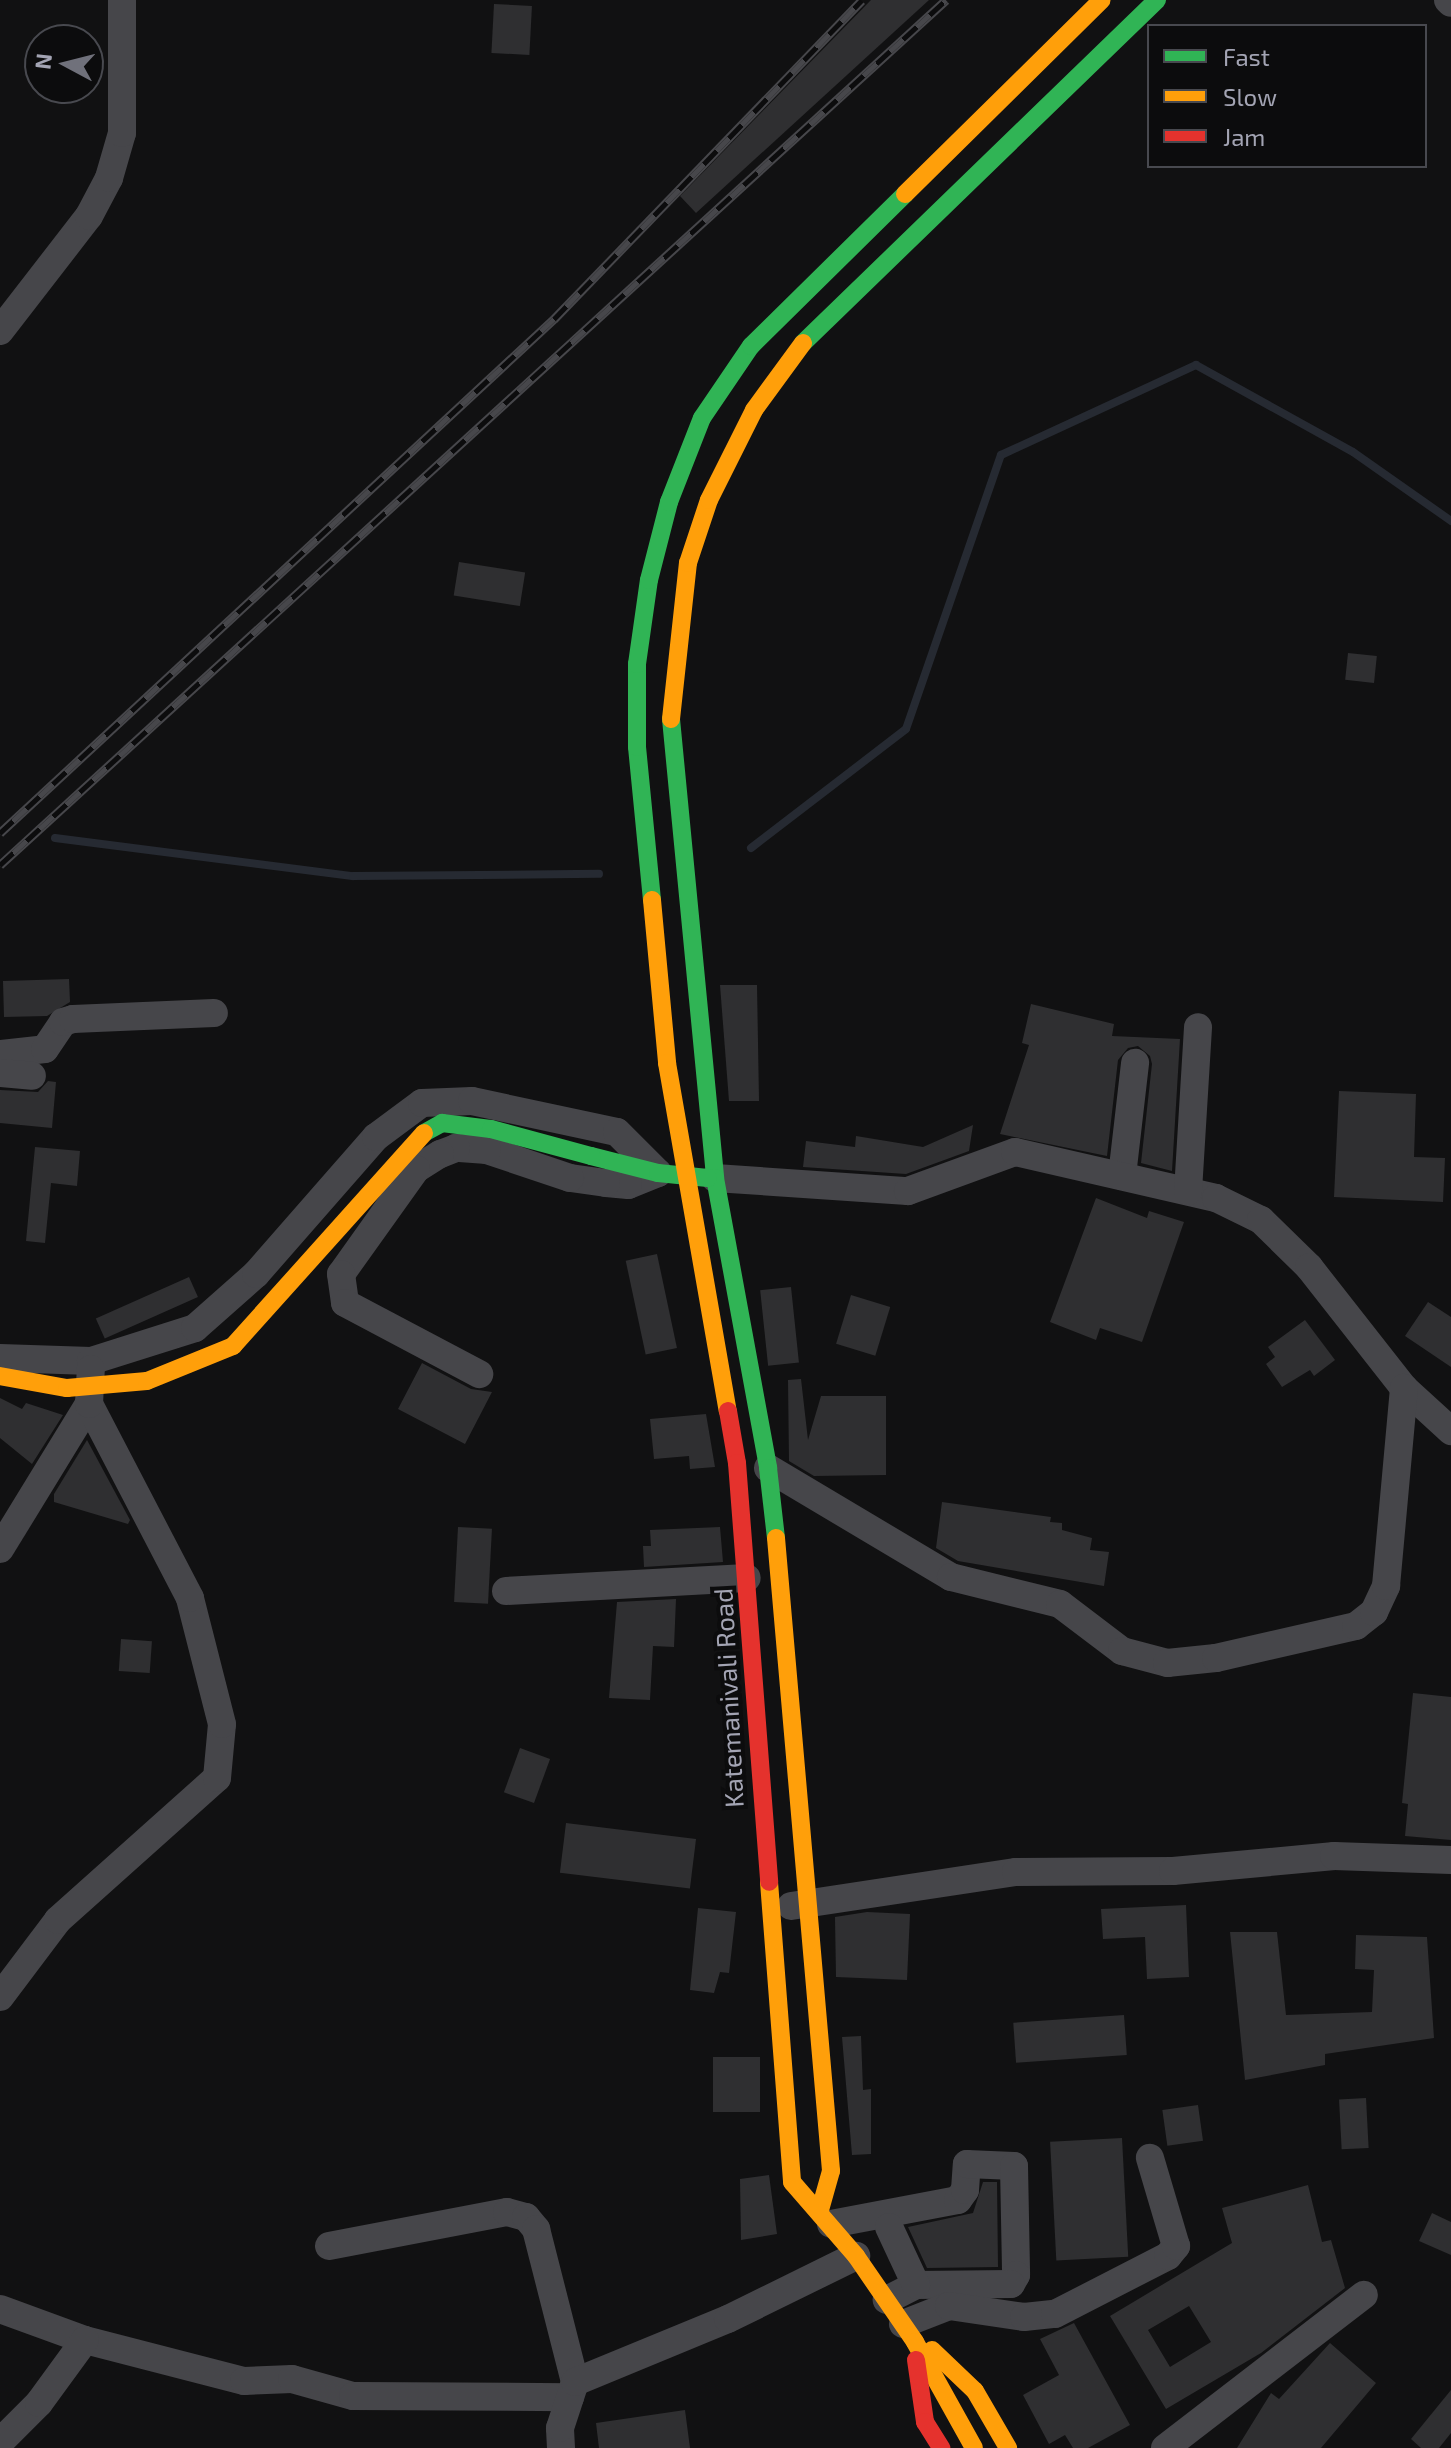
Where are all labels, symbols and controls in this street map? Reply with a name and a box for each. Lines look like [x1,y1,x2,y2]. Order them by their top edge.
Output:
north arrow [24,24,104,104]
legend [1147,24,1427,168]
text: Fast [1223,42,1270,71]
text: N [28,52,56,71]
text: Slow [1223,82,1277,111]
text: Jam [1223,122,1265,151]
street label: Katemanivali Road [707,1587,749,1809]

